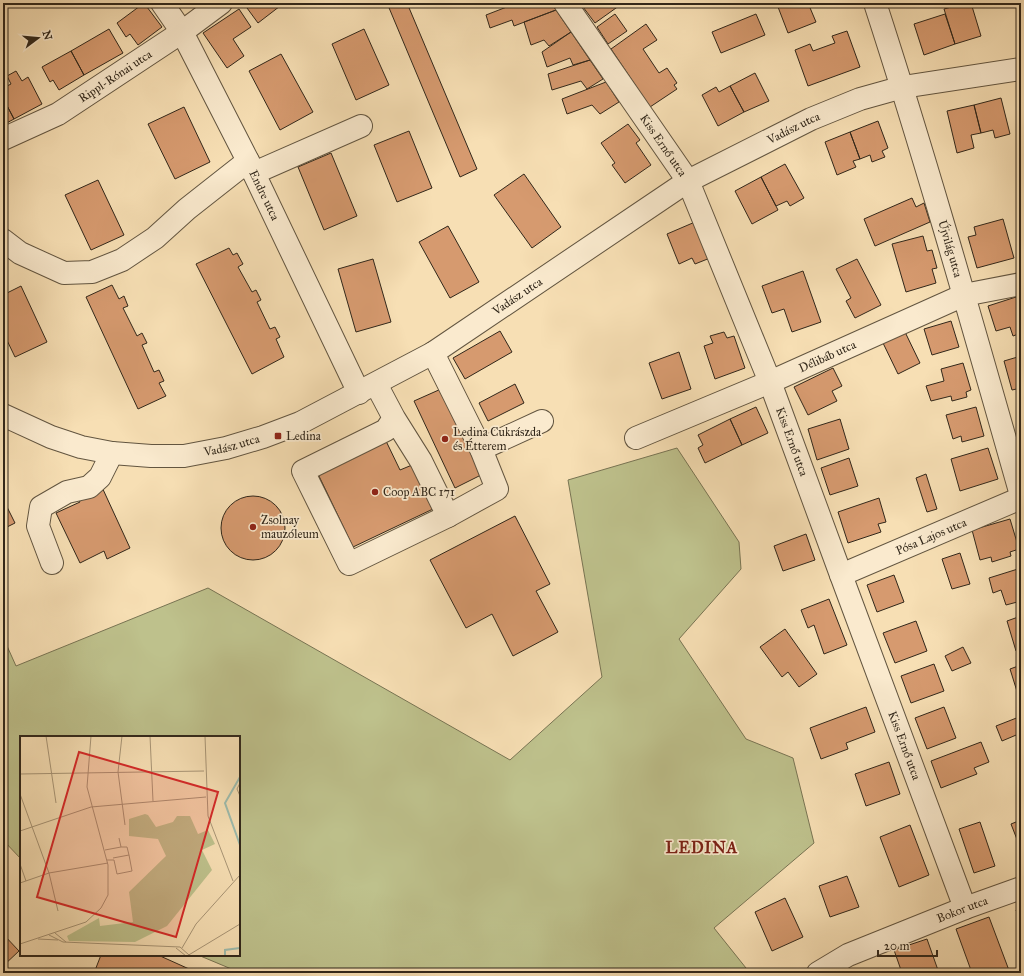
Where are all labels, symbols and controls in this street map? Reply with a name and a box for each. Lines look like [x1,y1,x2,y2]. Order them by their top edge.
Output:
north arrow [18,18,58,58]
text: N [40,29,55,42]
street label: Rippl-Rónai utca [76,46,155,105]
street label: Vadász utca [764,109,823,147]
street label: Kiss Ernő utca [637,112,690,180]
street label: Endre utca [246,168,283,223]
street label: Újvilág utca [935,218,966,280]
street label: Vadász utca [489,274,546,318]
street label: Délibáb utca [797,337,859,375]
street label: Kiss Ernő utca [773,405,811,479]
place label: Ledina Cukrászda és Étterem [453,425,542,453]
place label: Ledina [286,429,322,443]
street label: Vadász utca [202,431,262,459]
marker: Ledina [273,431,283,441]
marker: Ledina Cukrászda és Étterem [440,434,450,444]
place label: Coop ABC 171 [383,485,455,499]
marker: Coop ABC 171 [370,487,380,497]
place label: Zsolnay mauzóleum [261,513,319,541]
street label: Pósa Lajos utca [894,515,969,558]
marker: Zsolnay mauzóleum [248,522,258,532]
street label: Kiss Ernő utca [885,709,924,783]
inset map [20,736,240,956]
district label: LEDINA [666,838,738,857]
street label: Bokor utca [935,893,991,926]
scale bar [878,932,937,958]
text: 20 m [884,939,910,953]

